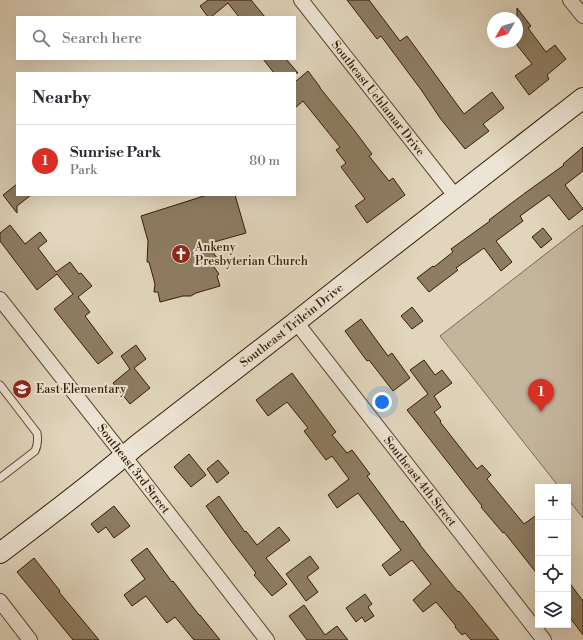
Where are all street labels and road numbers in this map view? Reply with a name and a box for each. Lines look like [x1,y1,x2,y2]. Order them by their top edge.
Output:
street label: Southeast Uehlamar Drive [328,37,428,159]
street label: Southeast Trilein Drive [237,280,346,370]
street label: Southeast 3rd Street [94,421,174,517]
street label: Southeast 4th Street [380,433,460,530]

